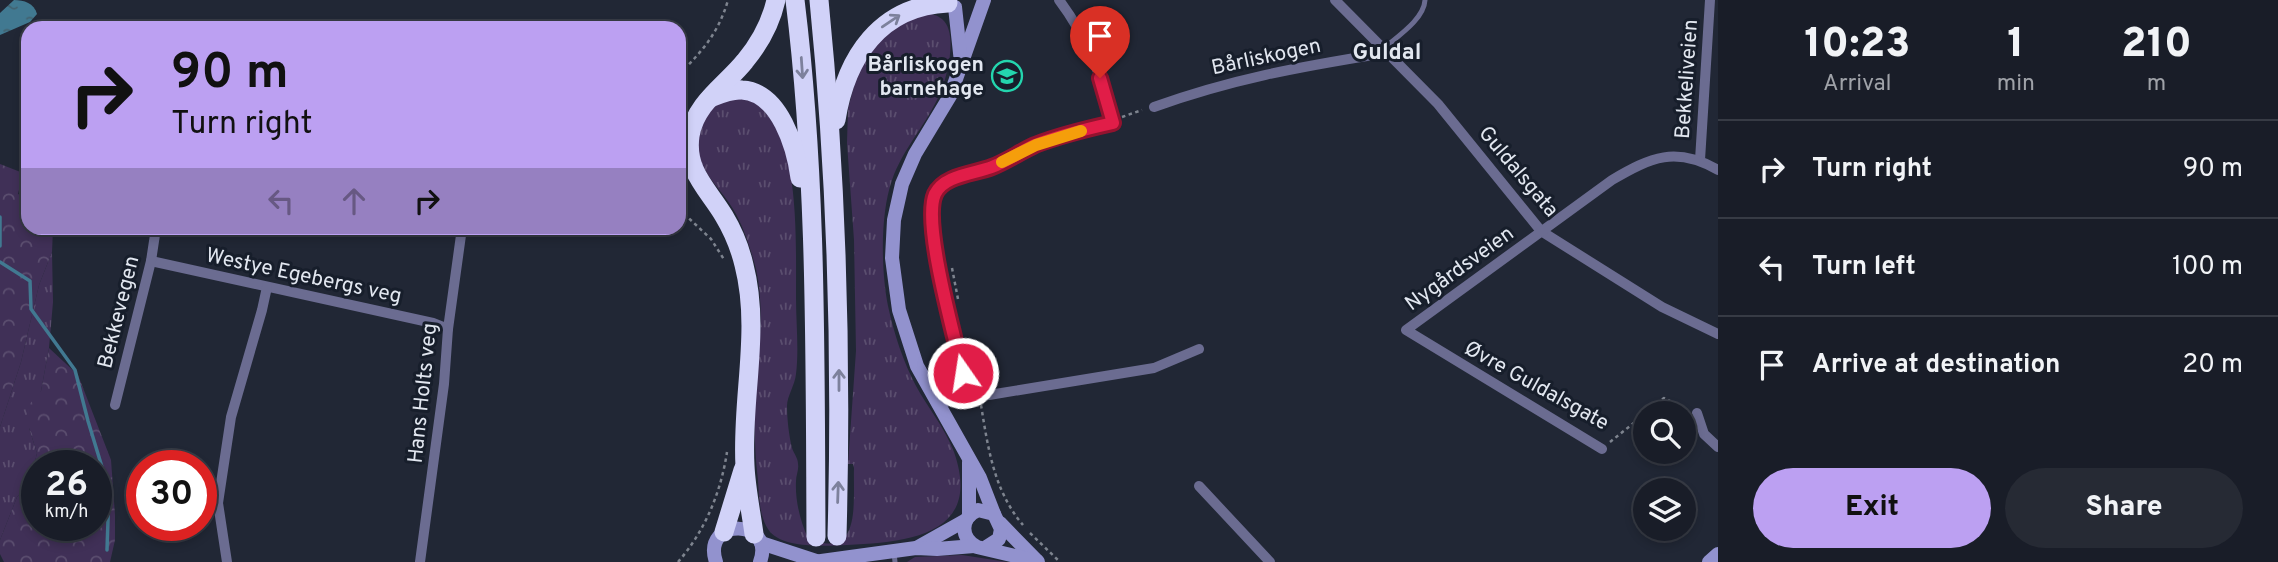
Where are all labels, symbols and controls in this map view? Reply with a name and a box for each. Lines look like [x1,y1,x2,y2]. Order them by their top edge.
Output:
pin [1070,6,1130,78]
one-way arrow [880,14,900,28]
icon: arrive [1081,17,1119,55]
street label: Bekkeliveien [1670,18,1705,140]
text: 10:23 [1804,19,1910,72]
text: 1 [2007,19,2024,72]
text: 210 [2121,19,2192,72]
street label: Bårliskogen [1209,33,1324,82]
district label: Guldal [1353,39,1421,68]
text: 90 m [171,44,289,106]
icon: right [56,49,147,140]
place label: Bårliskogen barnehage [867,52,984,103]
one-way arrow [796,56,809,79]
school or university icon: Bårliskogen barnehage [990,59,1024,93]
text: Arrival [1823,70,1892,99]
text: min [1997,70,2035,99]
text: m [2147,70,2166,99]
text: Turn right [171,105,313,145]
street label: Guldalsgata [1472,121,1564,223]
icon: right [1753,150,1791,188]
text: Turn right [1812,153,1932,186]
text: 90 m [2183,153,2243,186]
icon: left [262,182,300,220]
icon: ahead [335,182,373,220]
icon: right [408,182,446,220]
street label: Nygårdsveien [1400,221,1520,318]
street label: Westye Egebergs veg [203,243,404,310]
icon: left [1753,248,1791,286]
text: Turn left [1812,251,1916,284]
text: 100 m [2172,251,2243,284]
street label: Bekkevegen [92,253,146,372]
street label: Hans Holts veg [403,322,444,465]
street label: Øvre Guldalsgate [1459,335,1613,437]
position arrow [926,336,1000,410]
icon: arrive [1753,346,1791,384]
text: Arrive at destination [1812,349,2060,382]
text: 20 m [2182,349,2243,382]
one-way arrow [832,369,846,392]
map controls [1633,401,1696,541]
button: search [1633,401,1696,464]
speed limit sign: 30 [126,450,217,541]
text: 26 [45,464,88,508]
button: Exit [1753,468,1991,548]
button: Share [2005,468,2243,548]
button: layers [1633,478,1696,541]
one-way arrow [831,481,845,504]
text: km/h [45,501,88,524]

